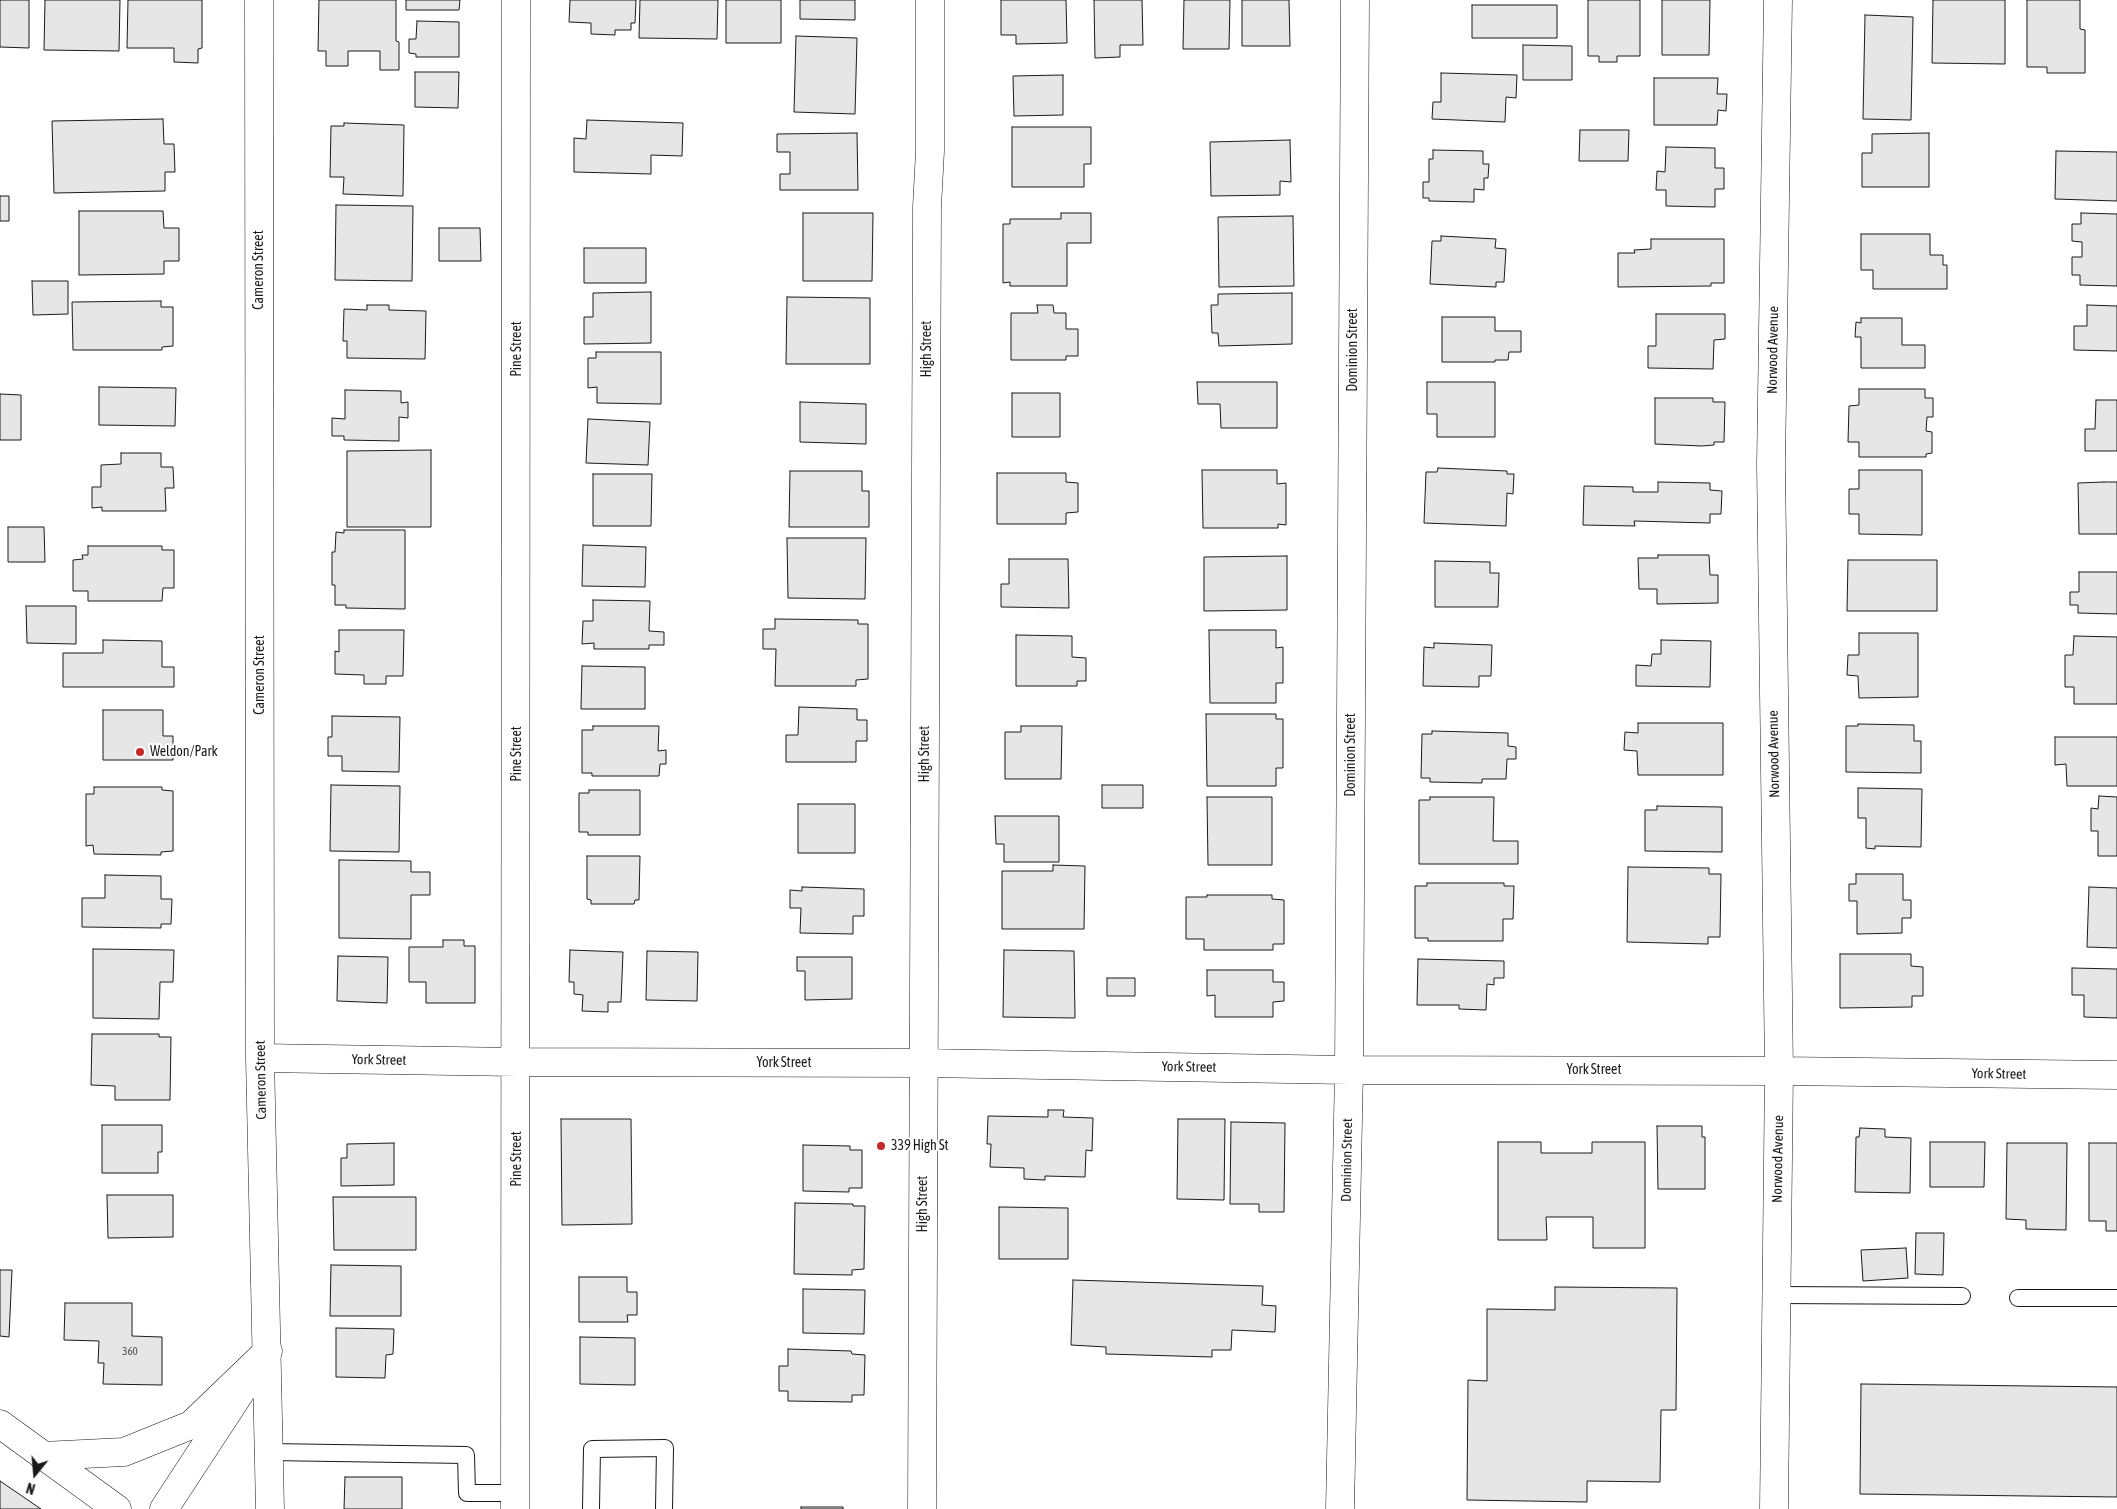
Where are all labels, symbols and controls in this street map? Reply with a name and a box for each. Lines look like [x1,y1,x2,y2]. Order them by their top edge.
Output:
street label: Cameron Street [251,230,267,310]
street label: Norwood Avenue [1764,306,1782,394]
street label: Dominion Street [1345,308,1361,392]
street label: Pine Street [509,321,525,377]
street label: High Street [919,321,935,377]
street label: Cameron Street [252,635,268,715]
street label: Norwood Avenue [1765,710,1783,798]
street label: Dominion Street [1343,713,1359,797]
street label: Pine Street [509,726,525,782]
street label: High Street [917,726,933,782]
place label: Weldon/Park [150,744,218,760]
marker: Weldon/Park [134,746,146,758]
street label: Cameron Street [252,1040,270,1120]
street label: York Street [351,1051,407,1069]
street label: York Street [757,1055,811,1071]
street label: York Street [1161,1058,1217,1076]
street label: York Street [1567,1062,1621,1078]
street label: York Street [1971,1065,2027,1083]
street label: Norwood Avenue [1769,1115,1787,1203]
street label: Dominion Street [1338,1118,1356,1202]
street label: Pine Street [509,1131,525,1187]
place label: 339 High St [891,1138,949,1154]
marker: 339 High St [875,1140,887,1152]
street label: High Street [915,1176,931,1232]
house number: 360 [122,1345,138,1359]
north arrow [10,1449,60,1499]
text: N [24,1479,37,1497]

